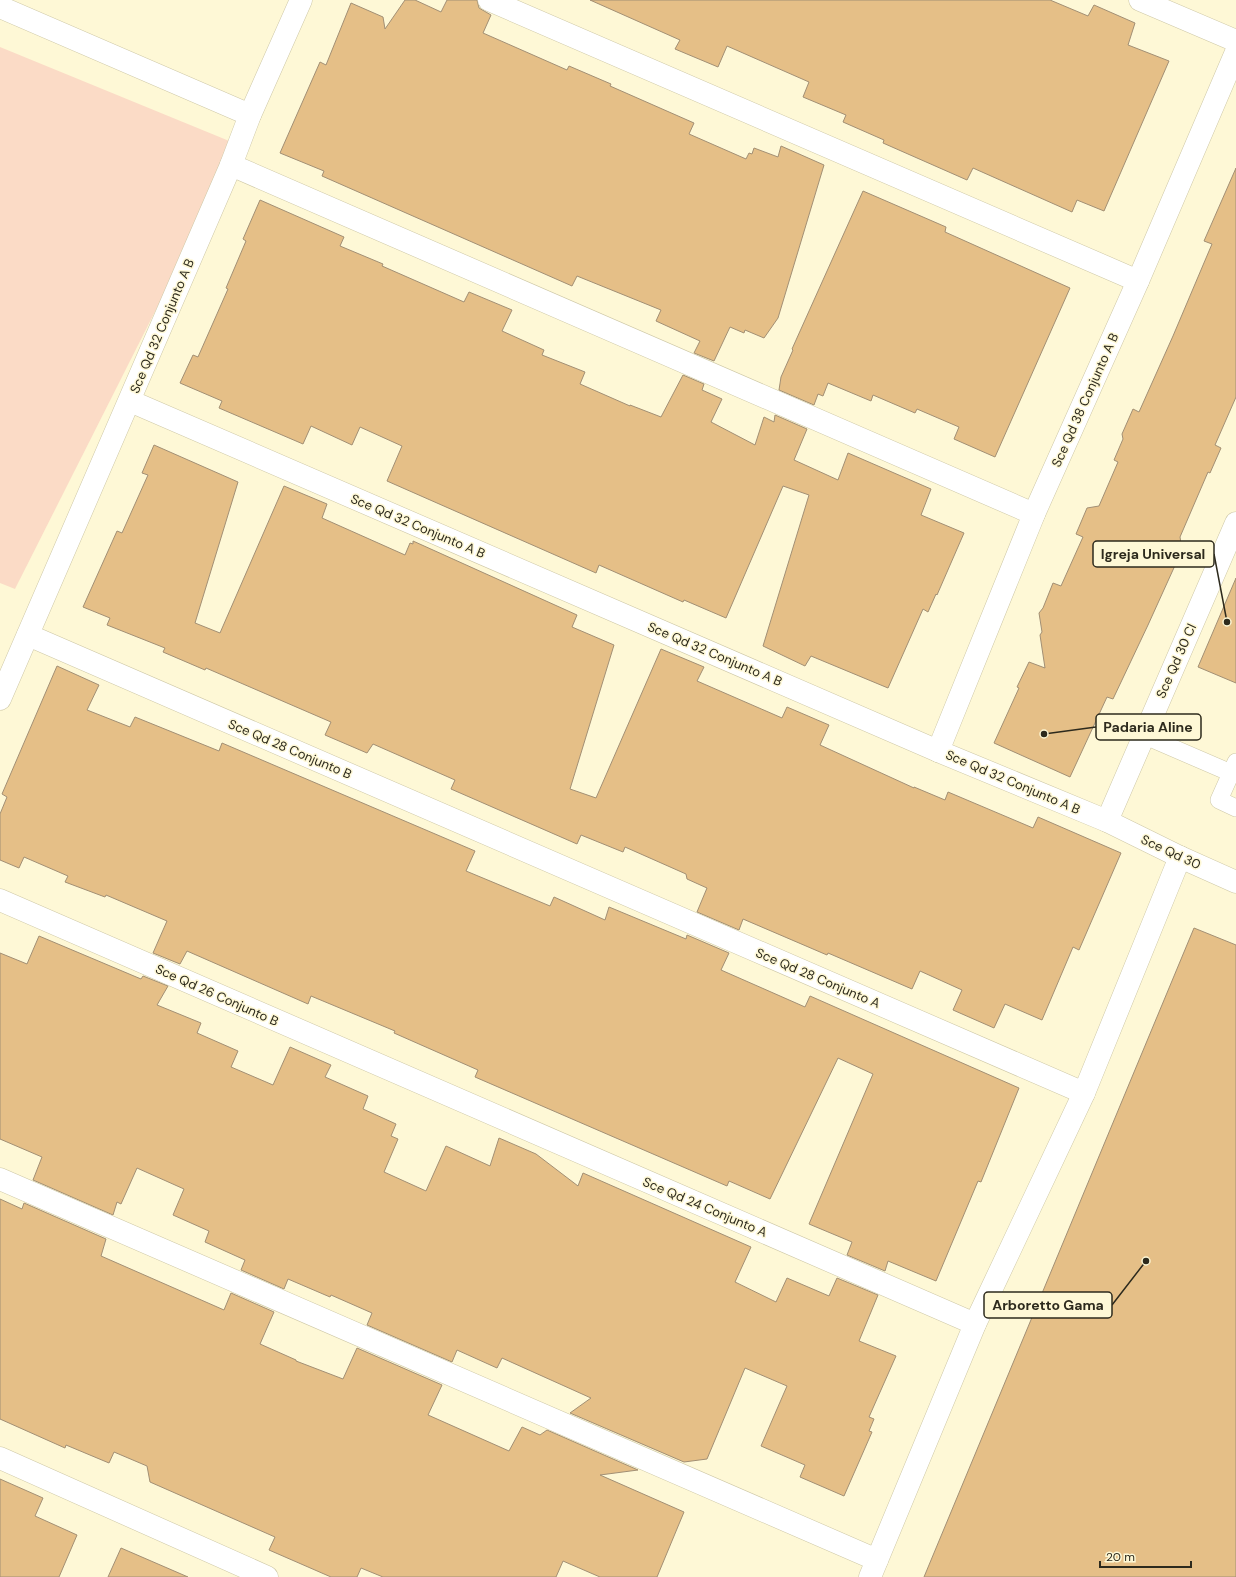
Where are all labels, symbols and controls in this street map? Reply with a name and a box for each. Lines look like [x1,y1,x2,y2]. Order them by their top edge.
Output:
street label: Sce Qd 32 Conjunto A B [126,256,198,396]
street label: Sce Qd 38 Conjunto A B [1048,330,1122,470]
street label: Sce Qd 32 Conjunto A B [348,490,488,562]
callout: Igreja Universal [1093,541,1214,567]
text: Igreja Universal [1101,545,1205,563]
street label: Sce Qd 32 Conjunto A B [645,618,785,690]
street label: Sce Qd 30 Cl [1152,621,1200,701]
callout: Padaria Aline [1096,714,1201,740]
street label: Sce Qd 28 Conjunto B [226,715,354,783]
text: Padaria Aline [1103,718,1193,736]
street label: Sce Qd 32 Conjunto A B [943,746,1083,818]
street label: Sce Qd 30 [1138,831,1204,873]
street label: Sce Qd 28 Conjunto A [753,944,883,1012]
street label: Sce Qd 26 Conjunto B [153,960,281,1030]
street label: Sce Qd 24 Conjunto A [640,1173,770,1241]
callout: Arboretto Gama [984,1292,1112,1318]
text: Arboretto Gama [992,1296,1104,1314]
scale bar [1100,1543,1191,1569]
text: 20 m [1106,1549,1135,1565]

